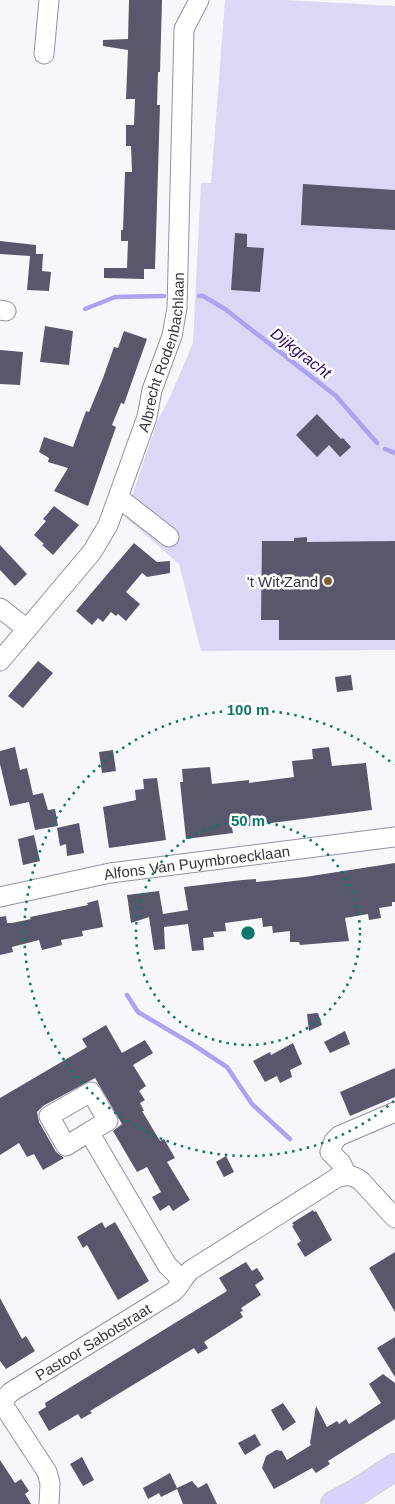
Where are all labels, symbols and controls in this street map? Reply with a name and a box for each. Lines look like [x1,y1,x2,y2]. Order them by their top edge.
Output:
street label: Albrecht Rodenbachlaan [134,272,186,434]
water label: Dijkgracht [268,324,335,382]
place label: 't Wit Zand [247,573,318,590]
marker: 't Wit Zand [322,575,334,587]
text: 100 m [227,701,269,718]
text: 50 m [231,812,265,829]
street label: Alfons Van Puymbroecklaan [102,842,291,883]
centre of rings [239,924,257,942]
street label: Pastoor Sabotstraat [32,1299,155,1384]

